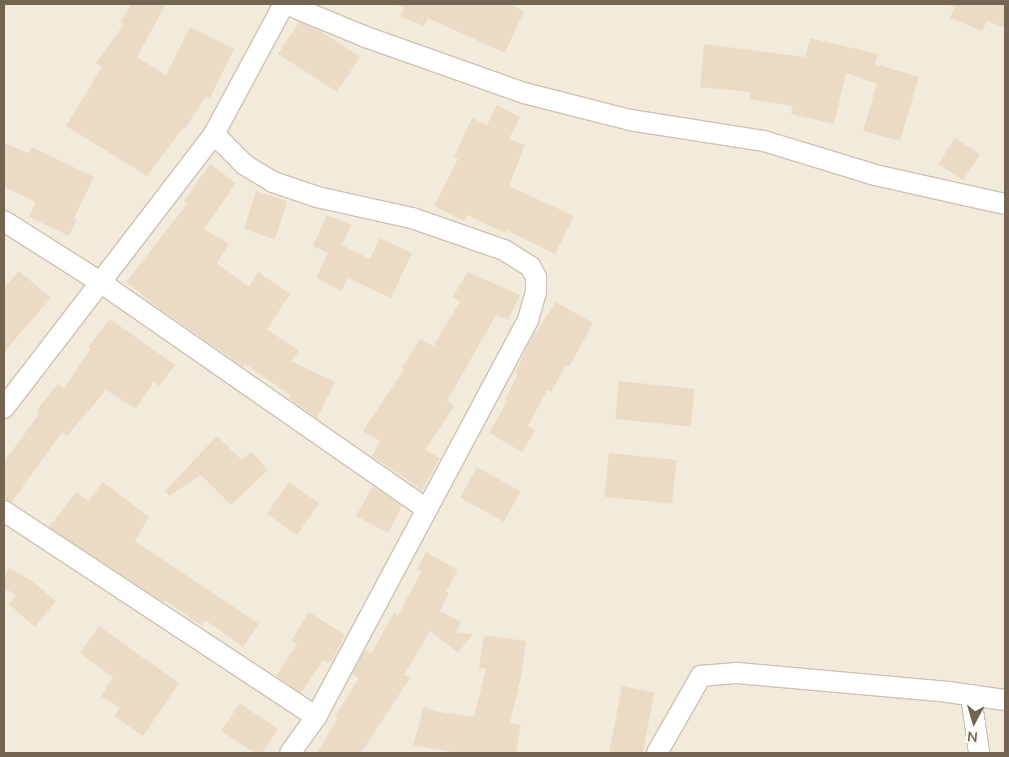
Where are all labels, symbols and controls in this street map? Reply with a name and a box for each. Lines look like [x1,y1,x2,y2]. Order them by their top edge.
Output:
north arrow [949,697,999,747]
text: N [966,727,979,746]

